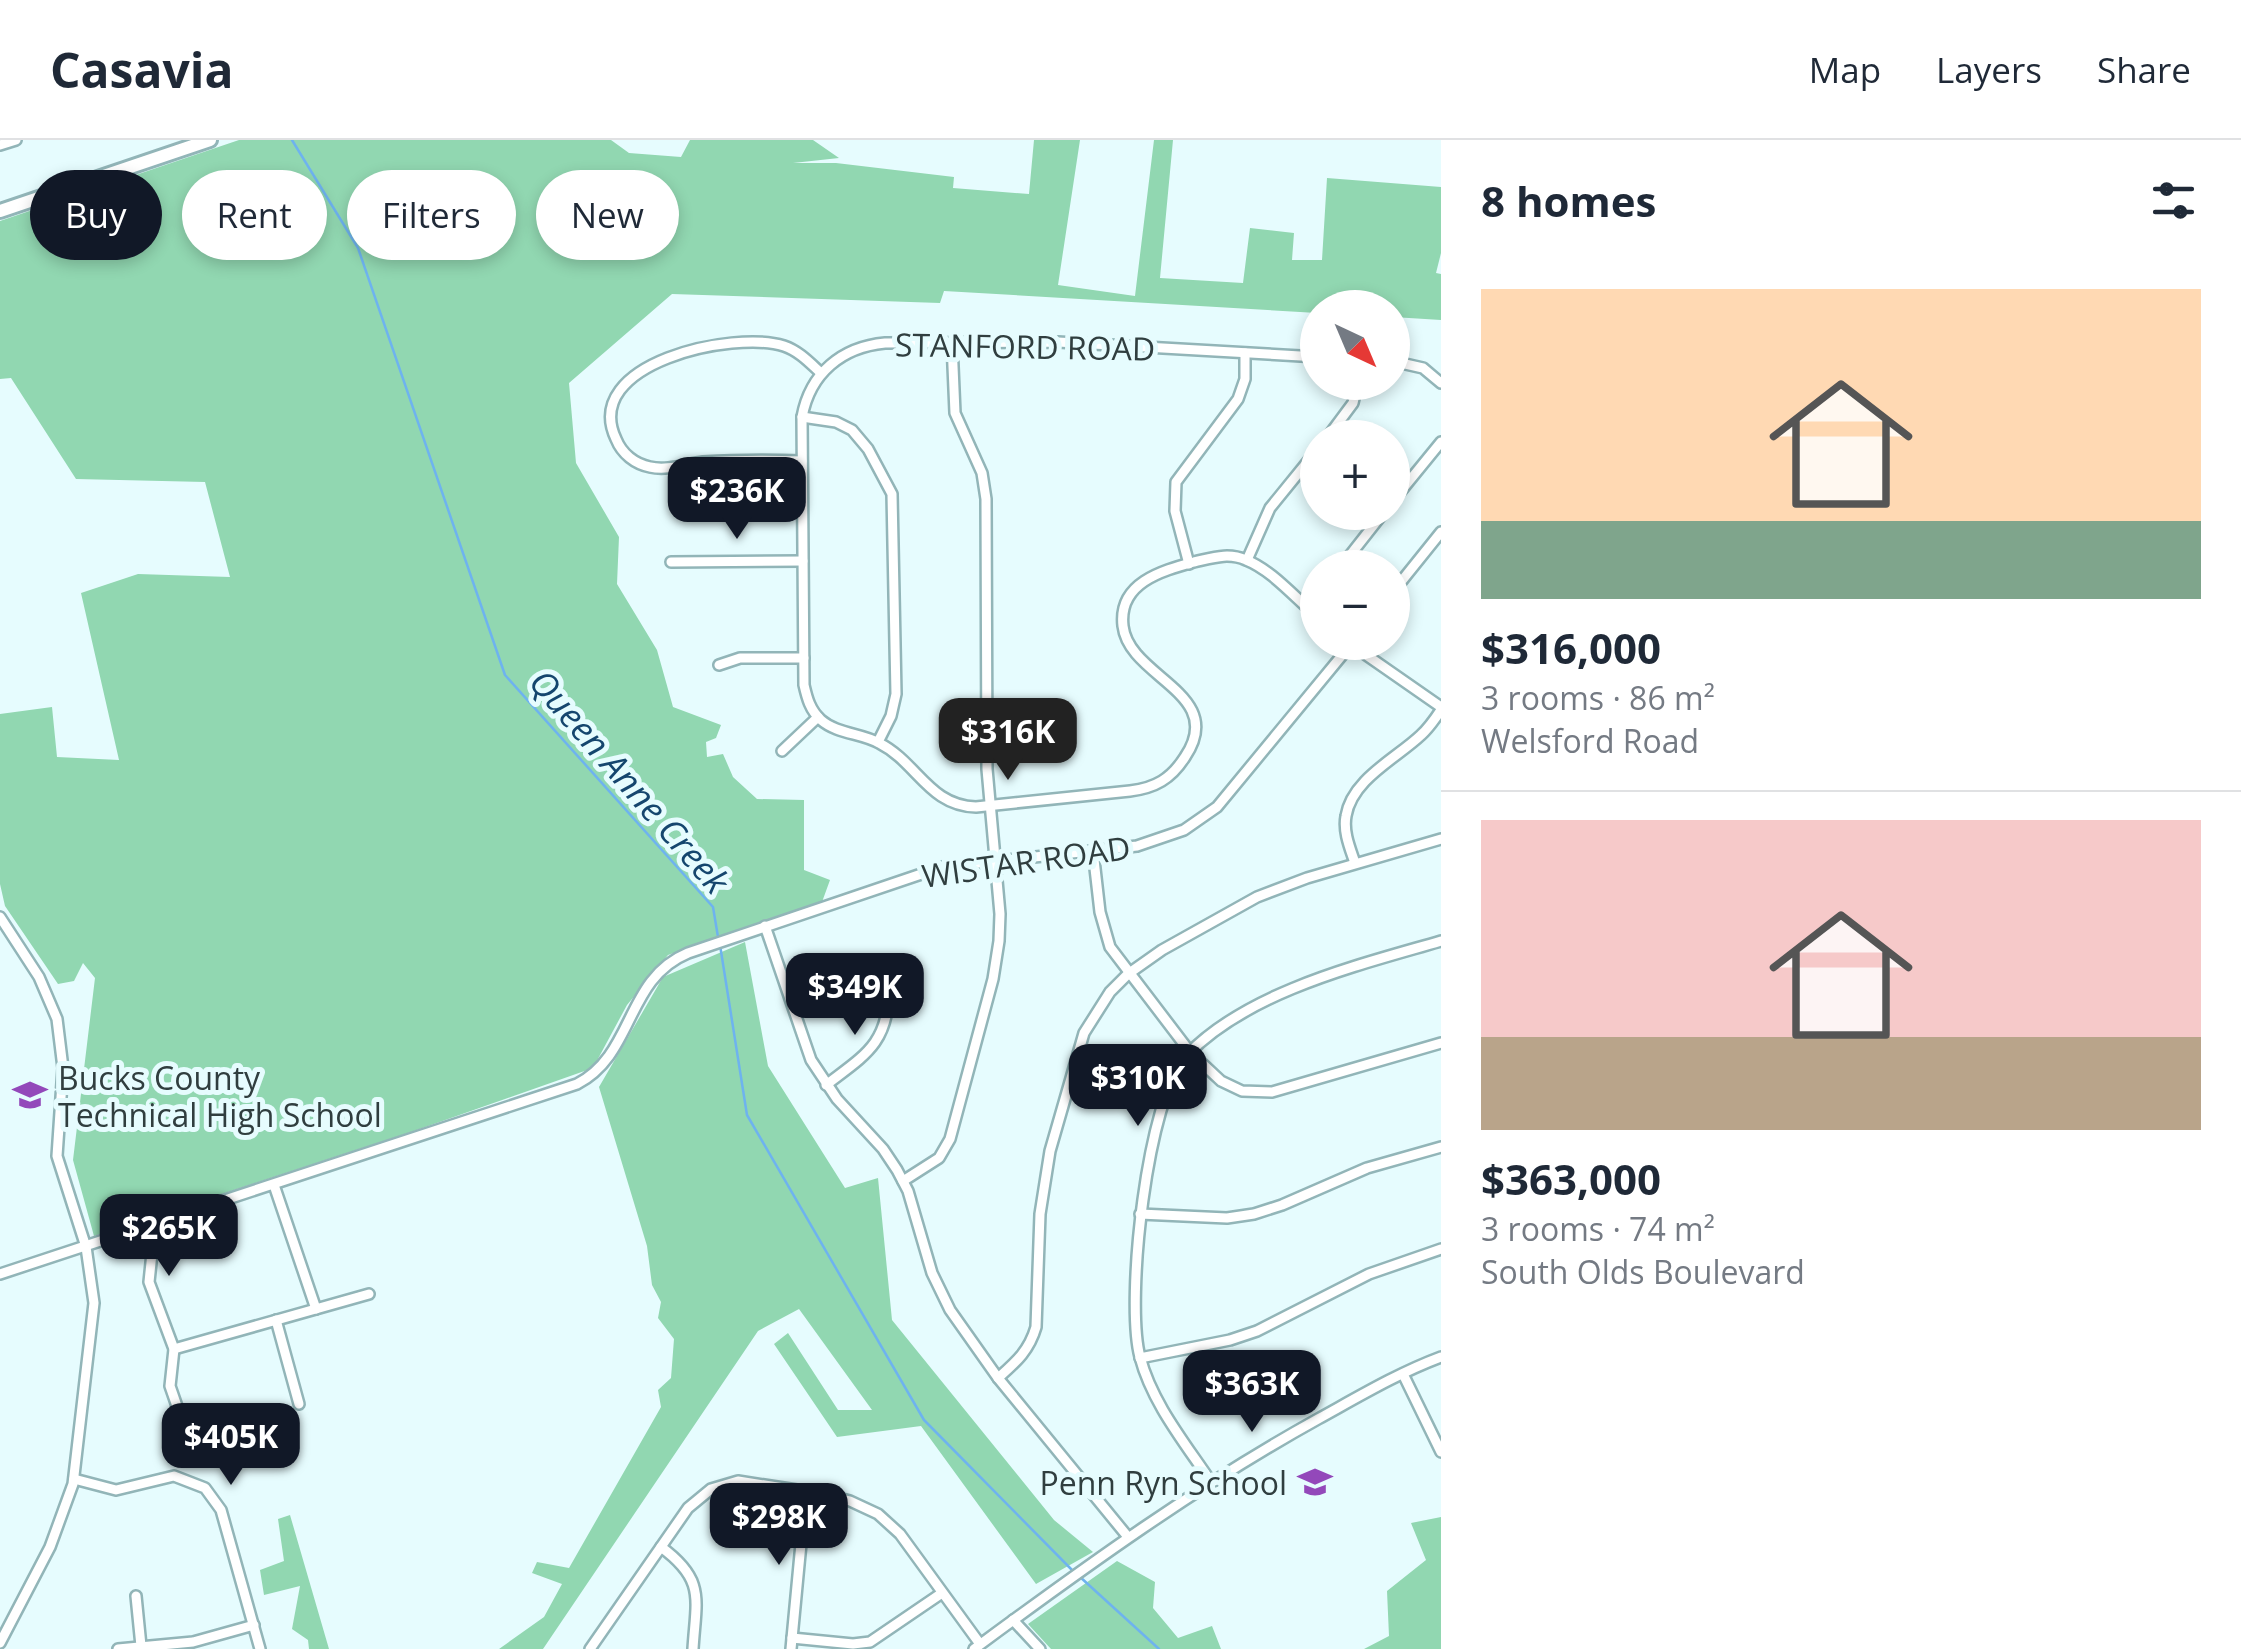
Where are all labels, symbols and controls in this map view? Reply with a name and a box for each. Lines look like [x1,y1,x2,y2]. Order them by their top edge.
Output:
text: Casavia [50,37,233,102]
text: Map [1809,46,1881,93]
text: Layers [1936,46,2042,93]
text: Share [2097,46,2191,93]
chip: Buy [30,170,162,260]
chip: Rent [182,170,327,260]
chip: Filters [347,170,516,260]
chip: New [536,170,679,260]
text: 8 homes [1481,172,1656,229]
icon: filters [2146,173,2201,228]
north arrow [1300,290,1410,400]
map controls [1300,290,1410,660]
street label: STANFORD ROAD [895,322,1155,370]
icon: home [1751,354,1931,534]
button: + [1300,420,1410,530]
pin: $236K [667,457,807,542]
text: $236K [690,468,784,511]
button: − [1300,550,1410,660]
text: $316,000 [1481,619,1661,676]
water label: Queen Anne Creek [520,659,742,904]
text: 3 rooms · 86 m² [1481,676,1715,719]
pin: $316K [938,698,1078,783]
text: $316K [961,709,1055,752]
text: Welsford Road [1481,719,1699,762]
street label: WISTAR ROAD [919,825,1133,897]
icon: home [1751,885,1931,1065]
pin: $349K [785,953,925,1038]
text: $349K [808,964,902,1007]
pin: $310K [1068,1044,1208,1129]
text: $310K [1091,1055,1185,1098]
place label: Bucks County Technical High School [58,1056,382,1136]
school or university icon: Bucks County Technical High School [11,1076,49,1114]
text: $363,000 [1481,1150,1661,1207]
pin: $265K [99,1194,239,1279]
text: $265K [122,1205,216,1248]
text: 3 rooms · 74 m² [1481,1207,1715,1250]
text: South Olds Boulevard [1481,1250,1805,1293]
pin: $363K [1182,1350,1322,1435]
text: $363K [1205,1361,1299,1404]
pin: $405K [161,1403,301,1488]
text: $405K [184,1414,278,1457]
place label: Penn Ryn School [1039,1461,1287,1504]
school or university icon: Penn Ryn School [1296,1463,1334,1501]
pin: $298K [709,1483,849,1568]
text: $298K [732,1494,826,1537]

